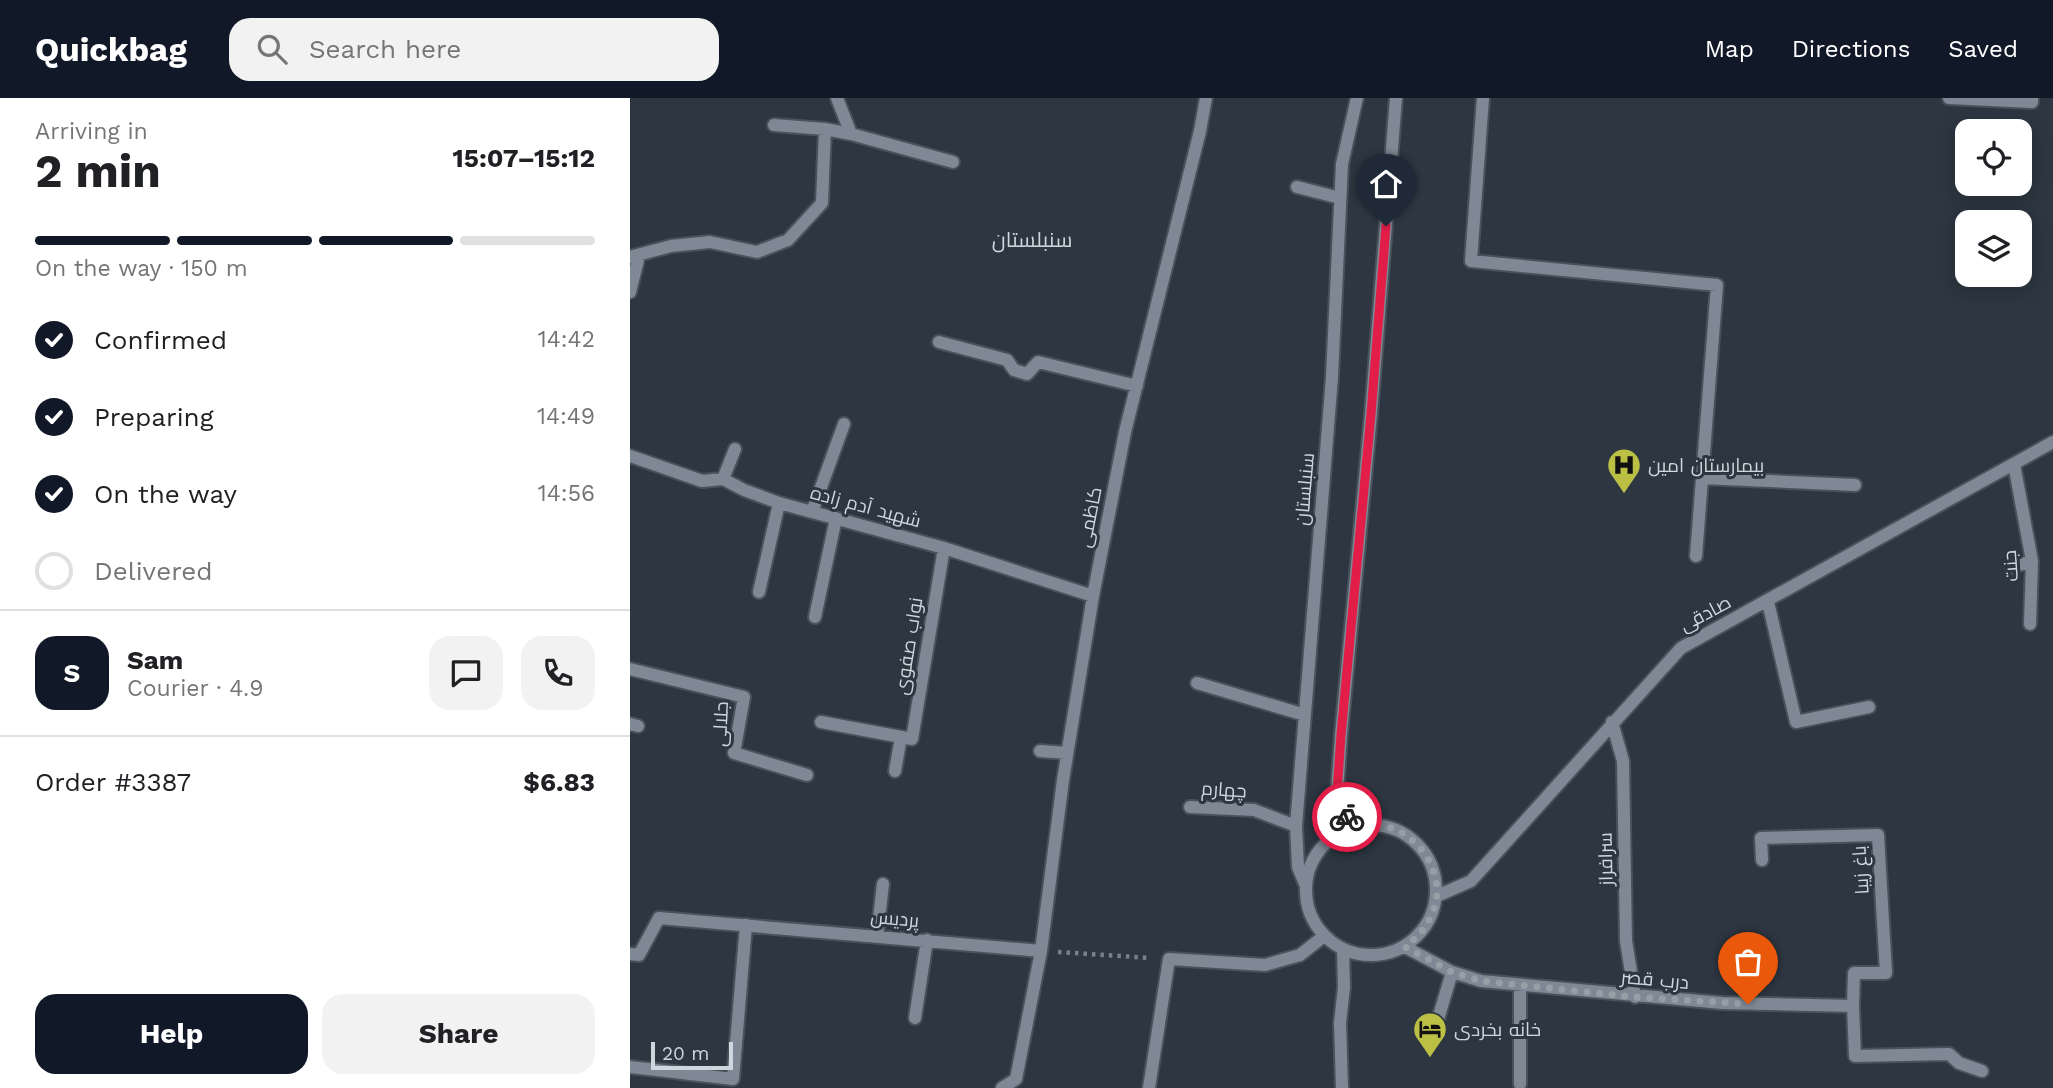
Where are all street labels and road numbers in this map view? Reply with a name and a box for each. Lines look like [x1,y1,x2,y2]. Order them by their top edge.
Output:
street label: سنبلستان [1290,452,1319,526]
street label: شهید آدم زاده [808,481,924,534]
street label: کاظمی [1072,485,1107,549]
street label: جنت [1998,549,2023,583]
street label: صادقی [1676,590,1735,636]
street label: نواب صفوی [889,596,928,696]
street label: جلالی [708,701,733,747]
street label: چهارم [1200,776,1248,805]
street label: سرافراز [1594,832,1617,887]
street label: باغ زیبا [1847,845,1876,895]
street label: پردیس [870,905,920,933]
street label: درب قصر [1619,965,1690,994]

